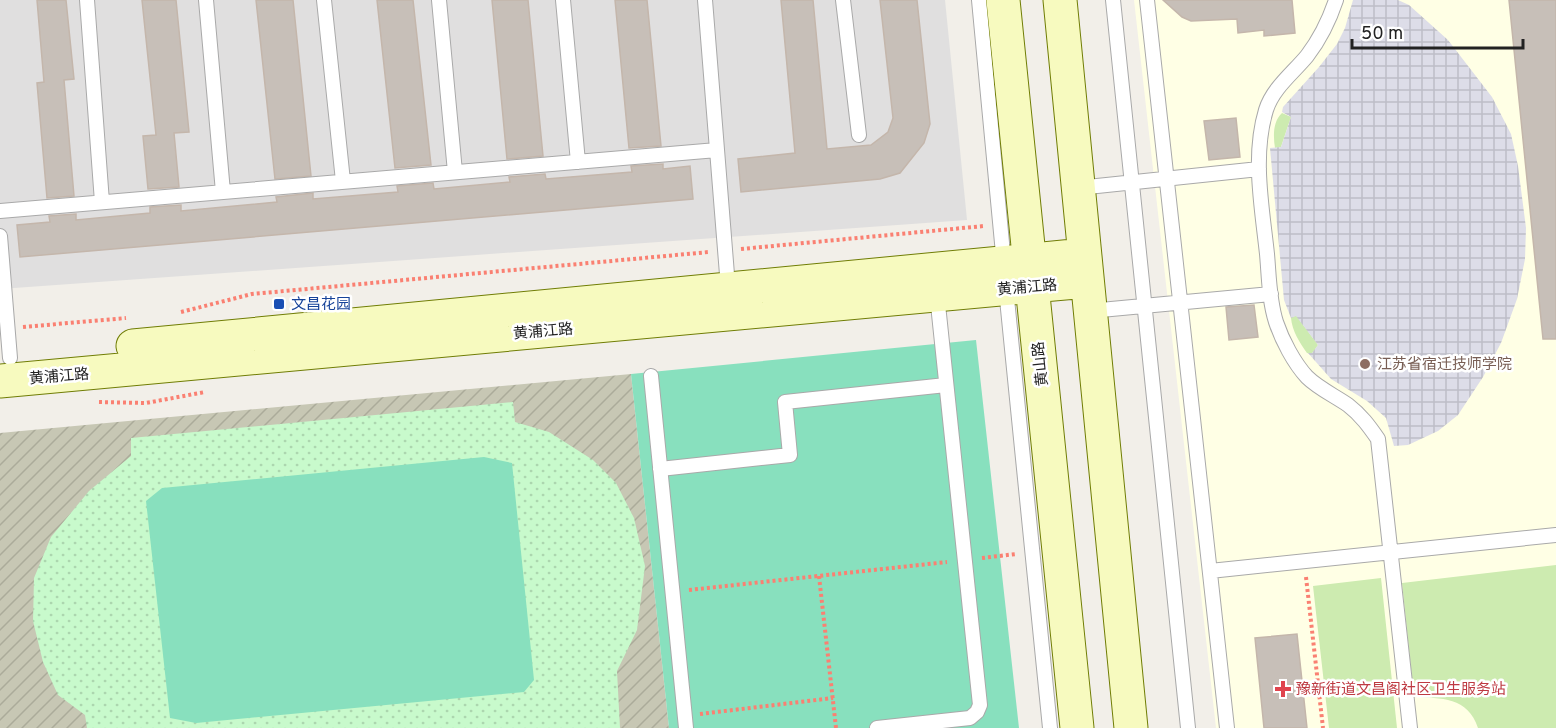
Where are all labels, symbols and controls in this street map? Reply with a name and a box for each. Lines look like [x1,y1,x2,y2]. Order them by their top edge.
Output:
scale bar [1352,12,1523,50]
text: 50 m [1361,23,1403,46]
street label: 黄浦江路 [996,275,1058,301]
place label: 文昌花园 [291,296,351,315]
marker: 文昌花园 [272,297,286,311]
street label: 黄浦江路 [512,319,574,345]
street label: 黄山路 [1030,340,1053,387]
place label: 江苏省宿迁技师学院 [1377,356,1512,375]
marker: 江苏省宿迁技师学院 [1358,357,1372,371]
street label: 黄浦江路 [28,364,90,390]
marker: 豫新街道文昌阁社区卫生服务站 [1274,680,1292,698]
place label: 豫新街道文昌阁社区卫生服务站 [1296,681,1506,700]

